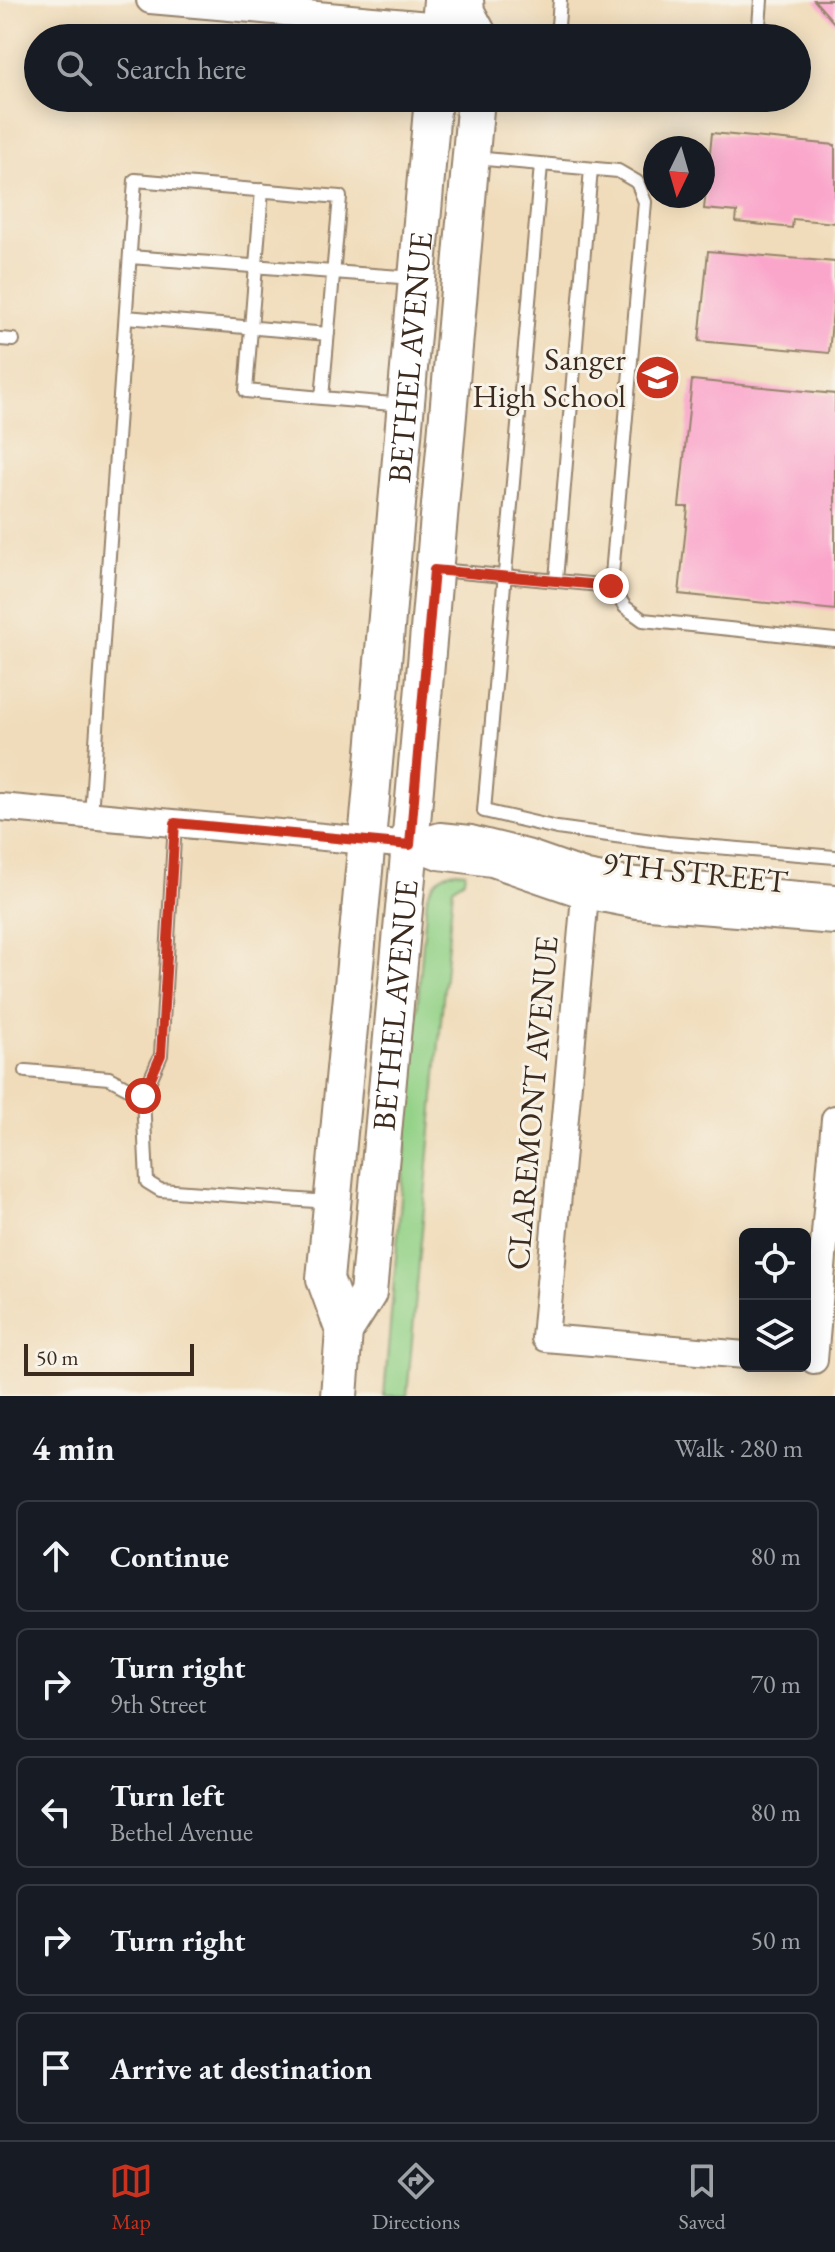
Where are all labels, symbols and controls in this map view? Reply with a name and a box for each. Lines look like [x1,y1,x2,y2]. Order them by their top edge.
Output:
search box [24,24,811,112]
icon: search [52,46,96,90]
text: Search here [116,49,246,88]
north arrow [643,136,715,208]
street label: BETHEL AVENUE [378,230,442,485]
place label: Sanger High School [472,338,626,417]
school or university icon: Sanger High School [633,353,681,401]
route end [593,568,629,604]
street label: 9TH STREET [600,841,790,903]
street label: BETHEL AVENUE [362,878,428,1132]
street label: CLAREMONT AVENUE [496,934,568,1272]
route start [125,1078,161,1114]
map controls [739,1228,811,1372]
button: locate [739,1228,811,1300]
button: layers [739,1300,811,1372]
scale bar [24,1340,194,1376]
text: 50 m [36,1343,79,1372]
text: 4 min [32,1426,115,1470]
text: Walk · 280 m [675,1431,803,1465]
icon: ahead [34,1534,78,1578]
text: Continue [110,1537,229,1576]
text: 80 m [751,1539,801,1573]
text: Turn right [110,1648,246,1687]
icon: right [34,1662,78,1706]
text: 70 m [751,1667,801,1701]
text: 9th Street [110,1687,206,1721]
text: Turn left [110,1776,224,1815]
icon: left [34,1790,78,1834]
text: 80 m [751,1795,801,1829]
text: Bethel Avenue [110,1815,253,1849]
icon: right [34,1918,78,1962]
text: Turn right [110,1921,246,1960]
text: 50 m [751,1923,801,1957]
icon: arrive [34,2046,78,2090]
text: Arrive at destination [110,2049,372,2088]
tab: Map [109,2159,153,2236]
tab: Directions [372,2159,460,2236]
tab: Saved [679,2159,726,2236]

